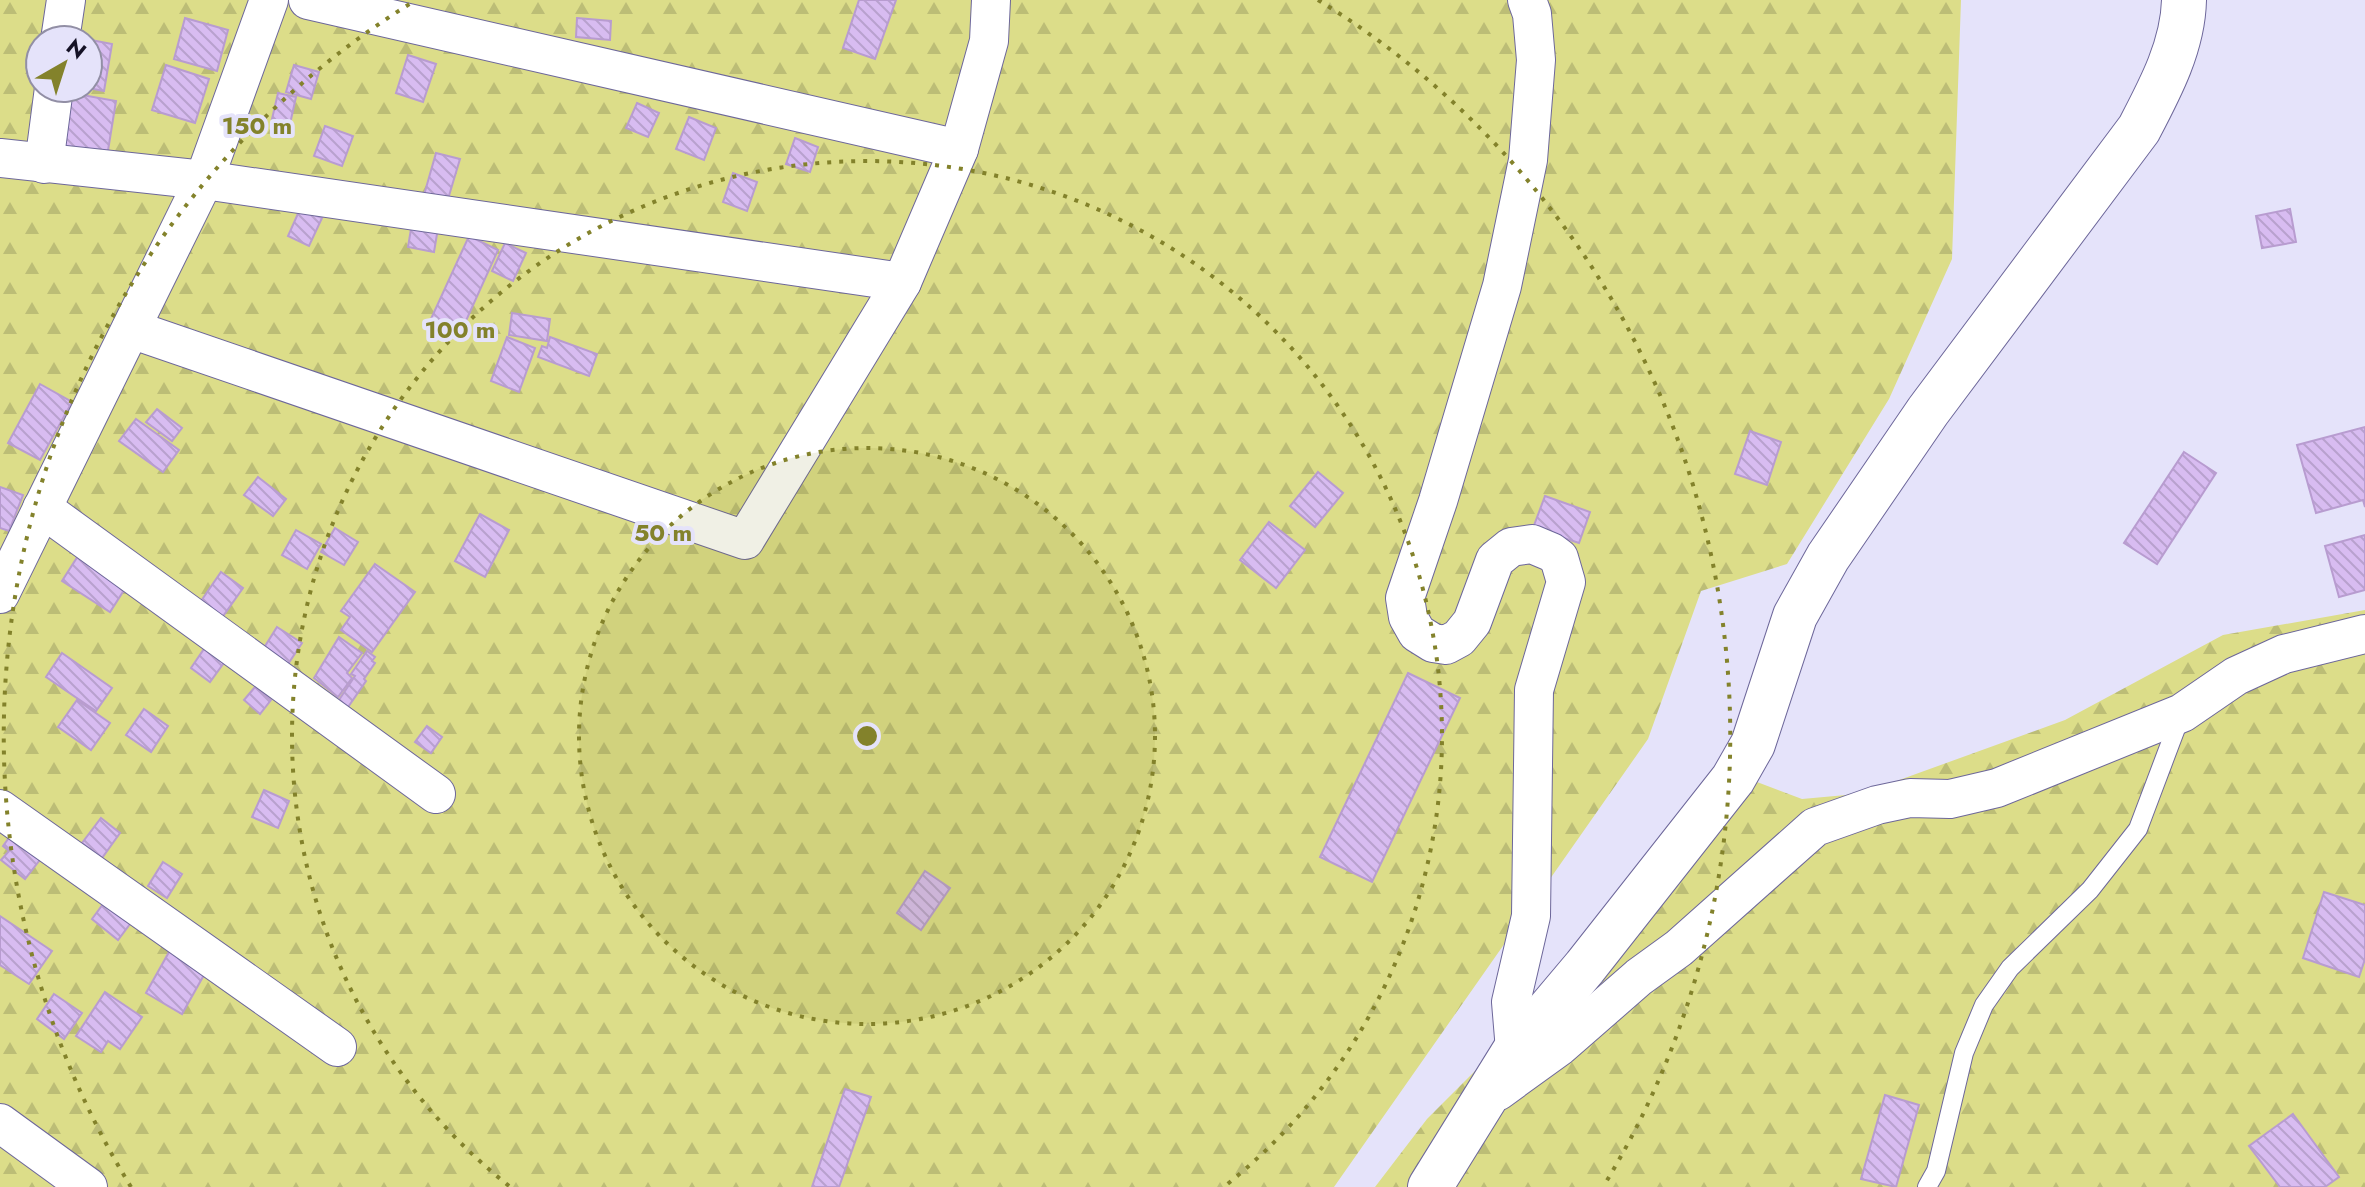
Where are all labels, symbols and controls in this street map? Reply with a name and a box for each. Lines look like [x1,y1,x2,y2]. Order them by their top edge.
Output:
north arrow [24,24,104,104]
text: N [60,31,93,66]
text: 150 m [222,108,292,143]
text: 100 m [425,312,495,347]
text: 50 m [634,515,692,550]
centre of rings [853,722,881,750]

